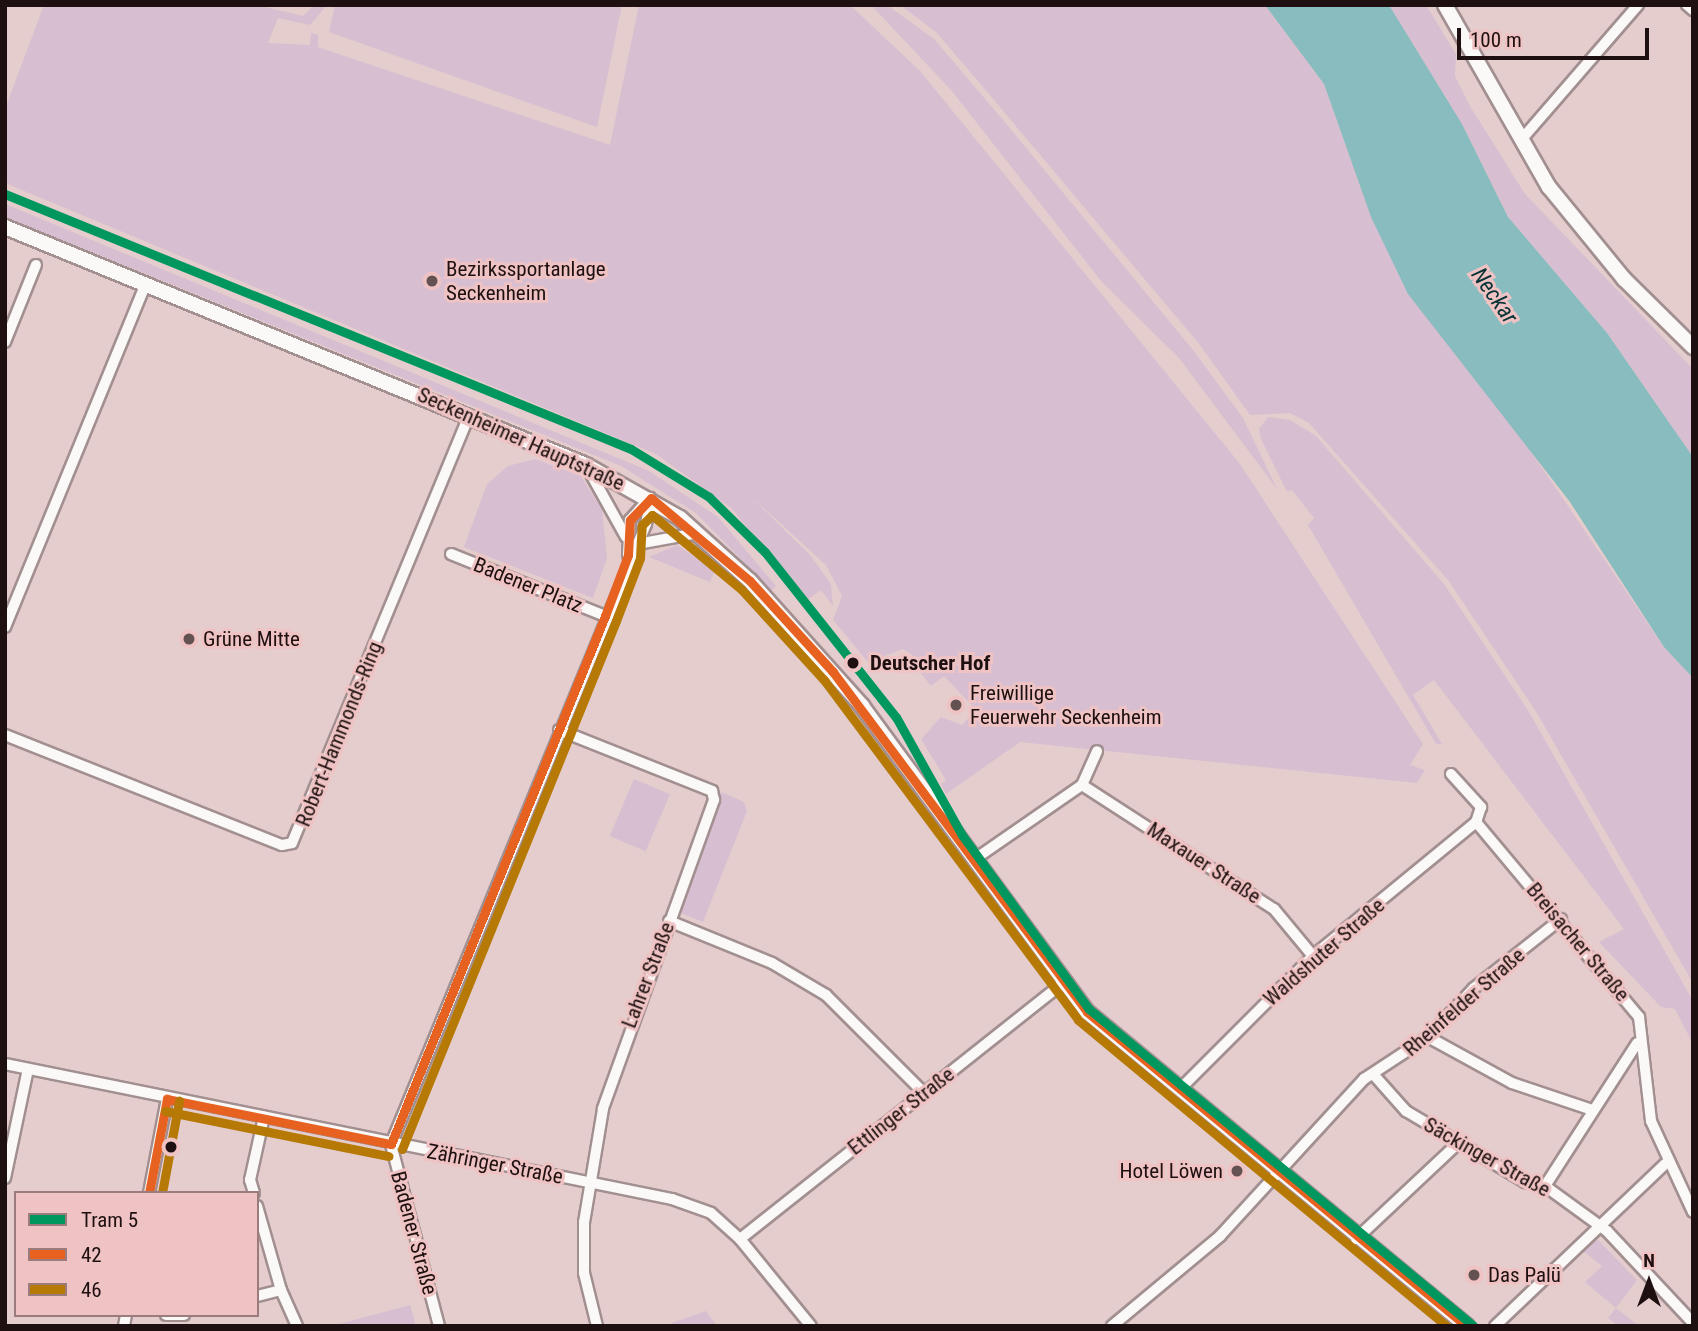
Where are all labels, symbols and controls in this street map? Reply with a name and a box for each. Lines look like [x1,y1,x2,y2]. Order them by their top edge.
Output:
scale bar [1460,14,1652,58]
text: 100 m [1470,28,1522,52]
place label: Bezirkssportanlage Seckenheim [446,256,606,306]
water label: Neckar [1465,263,1523,329]
marker: Bezirkssportanlage Seckenheim [424,273,440,289]
street label: Seckenheimer Hauptstraße [414,382,628,496]
street label: Badener Platz [470,552,586,618]
place label: Grüne Mitte [203,626,300,652]
marker: Grüne Mitte [181,631,197,647]
street label: Robert-Hammonds-Ring [290,638,388,830]
place label: Deutscher Hof [870,650,990,676]
marker: Deutscher Hof [842,652,864,674]
place label: Freiwillige Feuerwehr Seckenheim [970,680,1161,730]
marker: Freiwillige Feuerwehr Seckenheim [948,697,964,713]
street label: Maxauer Straße [1142,817,1266,909]
street label: Breisacher Straße [1521,878,1635,1006]
street label: Waldshuter Straße [1258,893,1390,1011]
street label: Lahrer Straße [616,918,680,1032]
street label: Rheinfelder Straße [1398,942,1530,1062]
street label: Ettlinger Straße [843,1062,959,1160]
street label: Säckinger Straße [1419,1112,1555,1202]
street label: Zähringer Straße [425,1138,565,1190]
unlabelled marker [164,1140,178,1154]
place label: Hotel Löwen [1120,1158,1223,1184]
marker: Hotel Löwen [1229,1163,1245,1179]
street label: Badener Straße [385,1168,443,1298]
legend [14,1191,259,1317]
text: Tram 5 [81,1208,138,1232]
text: 42 [81,1243,102,1267]
north arrow [1614,1247,1684,1317]
text: N [1643,1249,1655,1272]
place label: Das Palü [1488,1262,1561,1288]
marker: Das Palü [1466,1267,1482,1283]
text: 46 [81,1278,102,1302]

